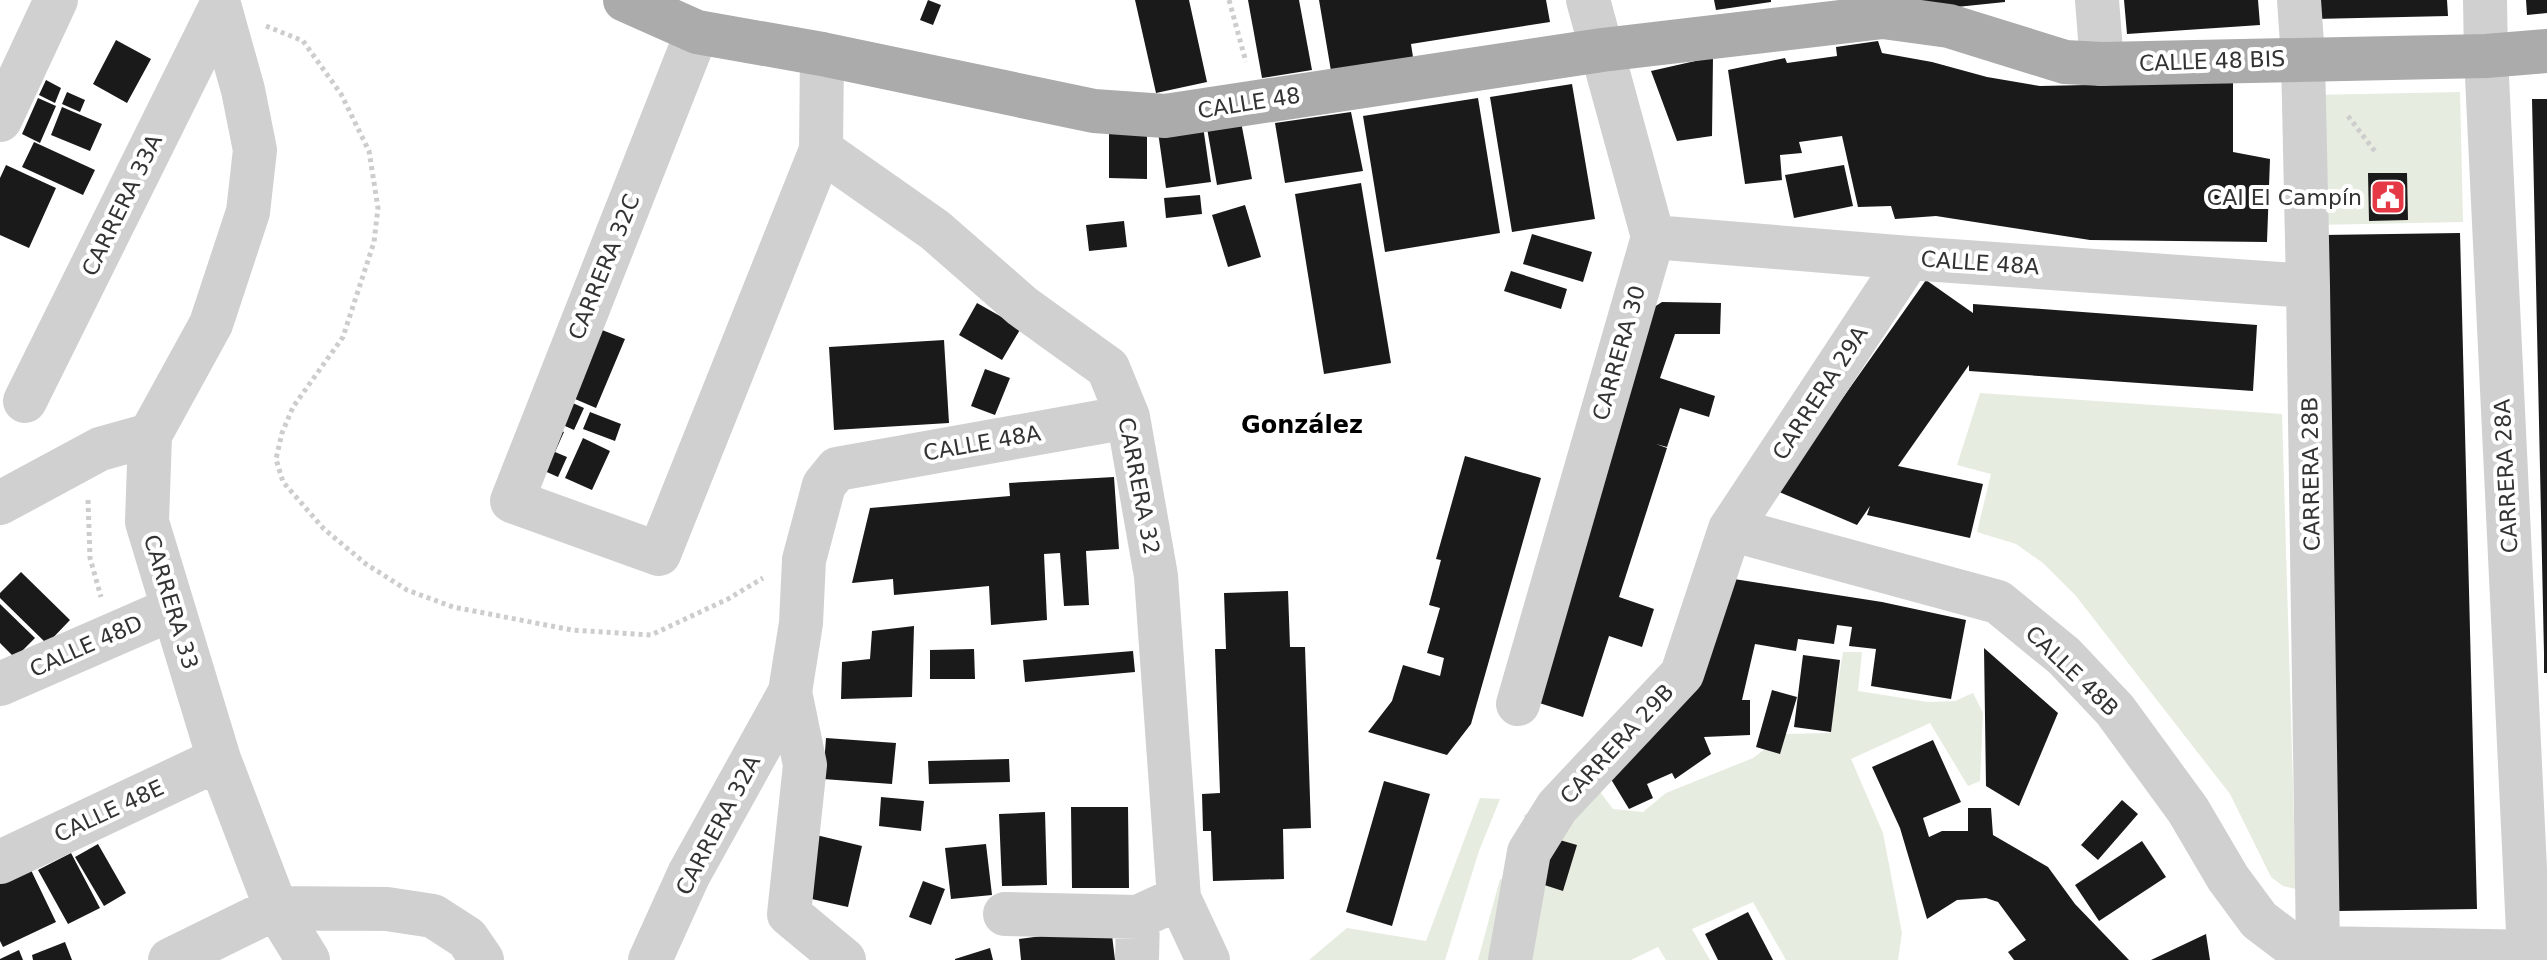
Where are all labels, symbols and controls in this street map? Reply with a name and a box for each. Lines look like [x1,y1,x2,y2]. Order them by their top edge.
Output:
street label: CALLE 48 BIS [2138,46,2286,76]
street label: CALLE 48 [1196,83,1302,123]
street label: CARRERA 33A [77,130,167,280]
public building icon: CAI El Campín [2369,178,2407,216]
place label: CAI El Campín [2207,185,2362,210]
street label: CARRERA 32C [563,191,645,343]
street label: CALLE 48A [1920,246,2040,280]
street label: CARRERA 30 [1588,283,1650,423]
street label: CARRERA 29A [1767,321,1873,465]
street label: CARRERA 28B [2297,397,2325,551]
street label: CARRERA 28A [2489,398,2523,554]
district label: González [1241,411,1363,439]
street label: CARRERA 32 [1113,415,1165,557]
street label: CALLE 48A [921,420,1043,466]
street label: CARRERA 33 [139,532,203,672]
street label: CALLE 48D [26,610,146,682]
street label: CALLE 48B [2021,621,2123,721]
street label: CARRERA 29B [1555,679,1679,809]
street label: CARRERA 32A [671,751,765,899]
street label: CALLE 48E [50,775,168,847]

